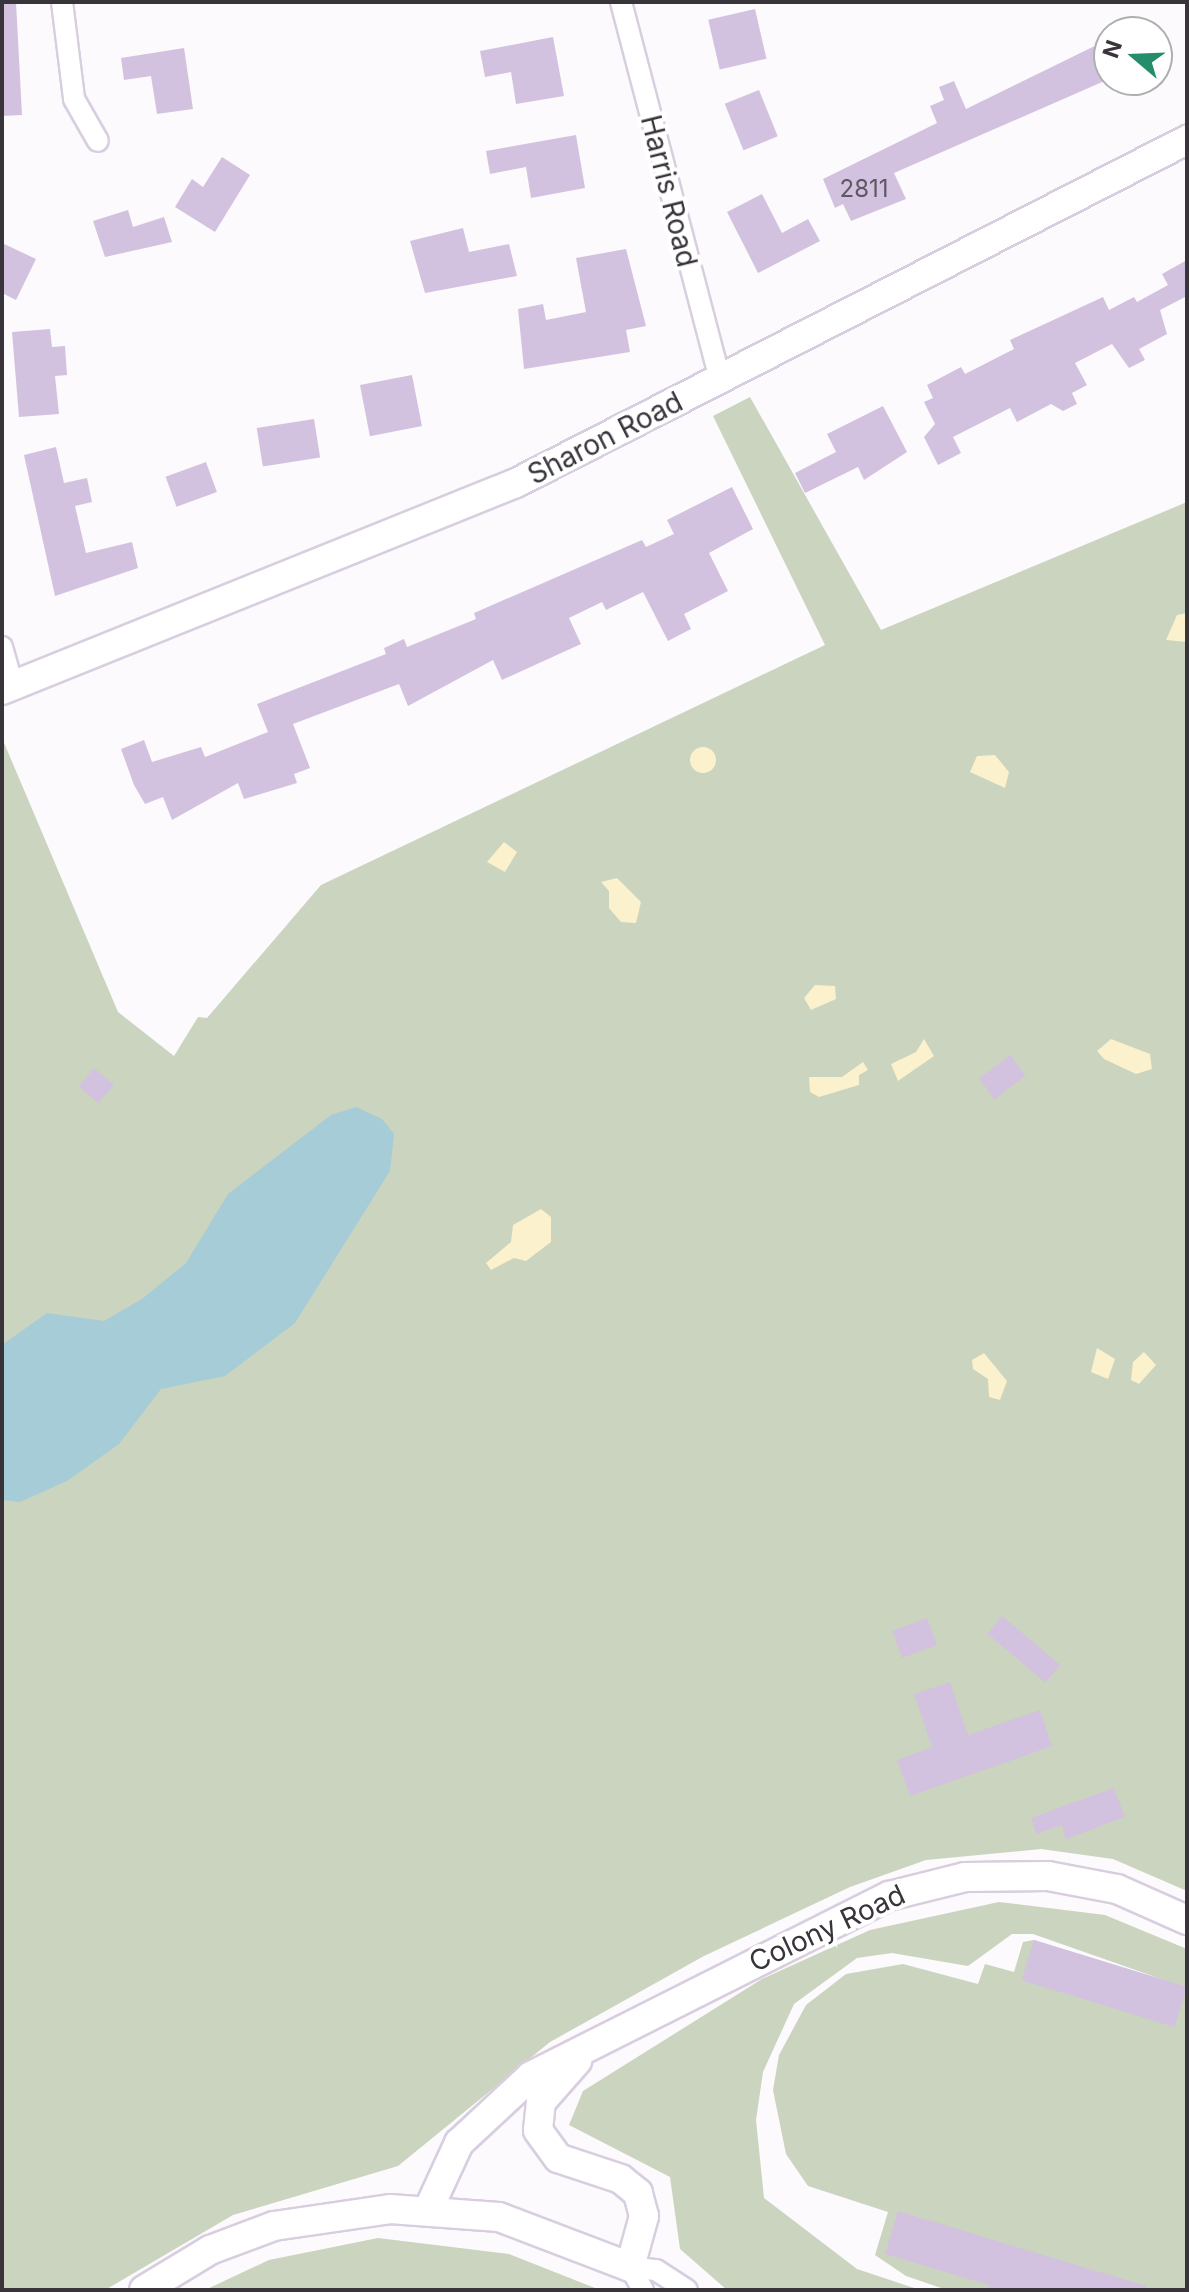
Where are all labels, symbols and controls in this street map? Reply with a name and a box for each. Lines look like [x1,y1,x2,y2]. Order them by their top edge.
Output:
north arrow [1093,16,1173,96]
text: N [1097,37,1127,61]
street label: Harris Road [634,112,704,270]
house number: 2811 [839,175,889,203]
street label: Sharon Road [522,385,688,491]
street label: Colony Road [744,1877,910,1979]

